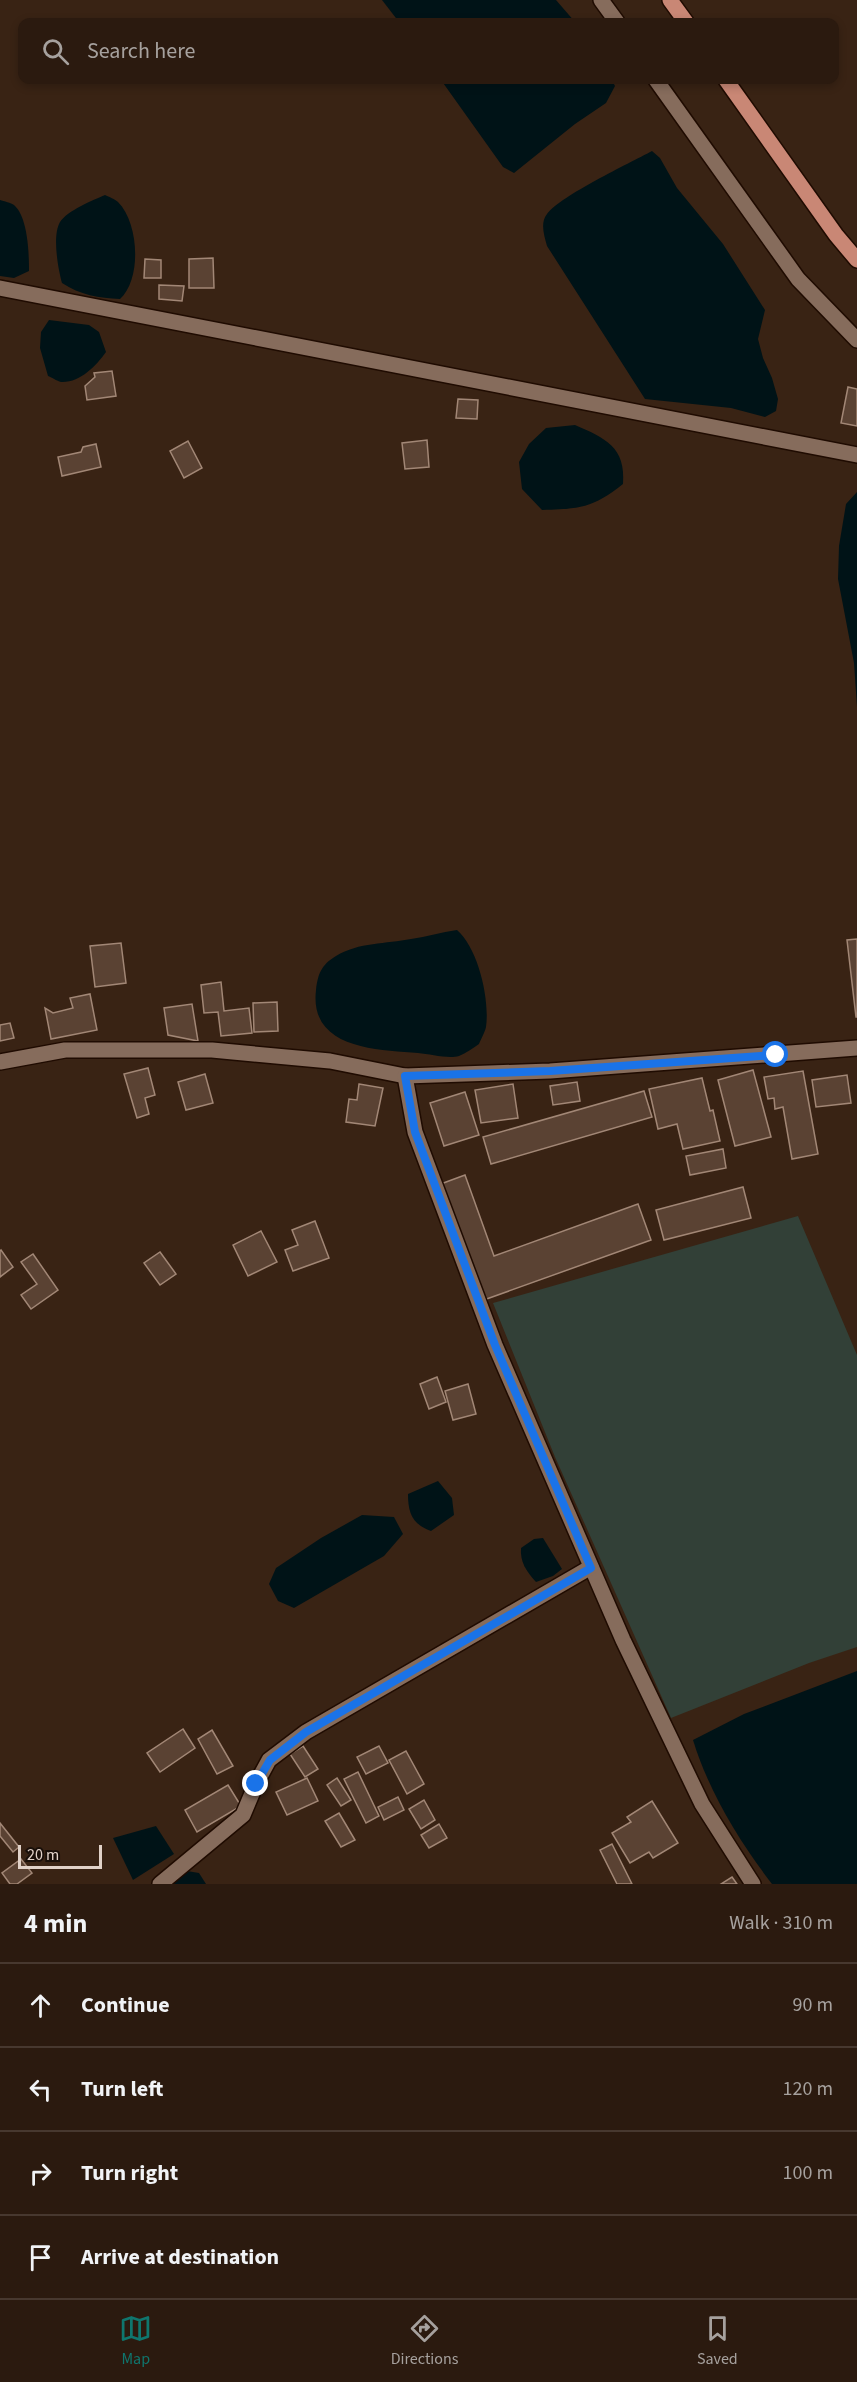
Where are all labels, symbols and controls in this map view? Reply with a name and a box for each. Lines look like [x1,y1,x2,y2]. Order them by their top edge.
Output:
search box [18,18,839,84]
icon: search [39,35,72,68]
text: Search here [87,35,195,67]
route start [762,1041,788,1067]
route end [242,1770,268,1796]
scale bar [18,1842,102,1870]
text: 20 m [27,1844,59,1866]
text: 4 min [24,1905,87,1942]
text: Walk · 310 m [729,1909,833,1937]
icon: ahead [24,1989,57,2022]
text: Continue [81,1989,170,2021]
text: 90 m [793,1991,833,2019]
icon: left [24,2073,57,2106]
text: Turn left [81,2073,163,2105]
text: 120 m [783,2075,833,2103]
icon: right [24,2157,57,2190]
text: Turn right [81,2157,178,2189]
text: 100 m [783,2159,833,2187]
icon: arrive [24,2241,57,2274]
text: Arrive at destination [81,2241,279,2273]
tab: Map [119,2312,152,2370]
tab: Directions [391,2312,458,2370]
tab: Saved [697,2312,738,2370]

